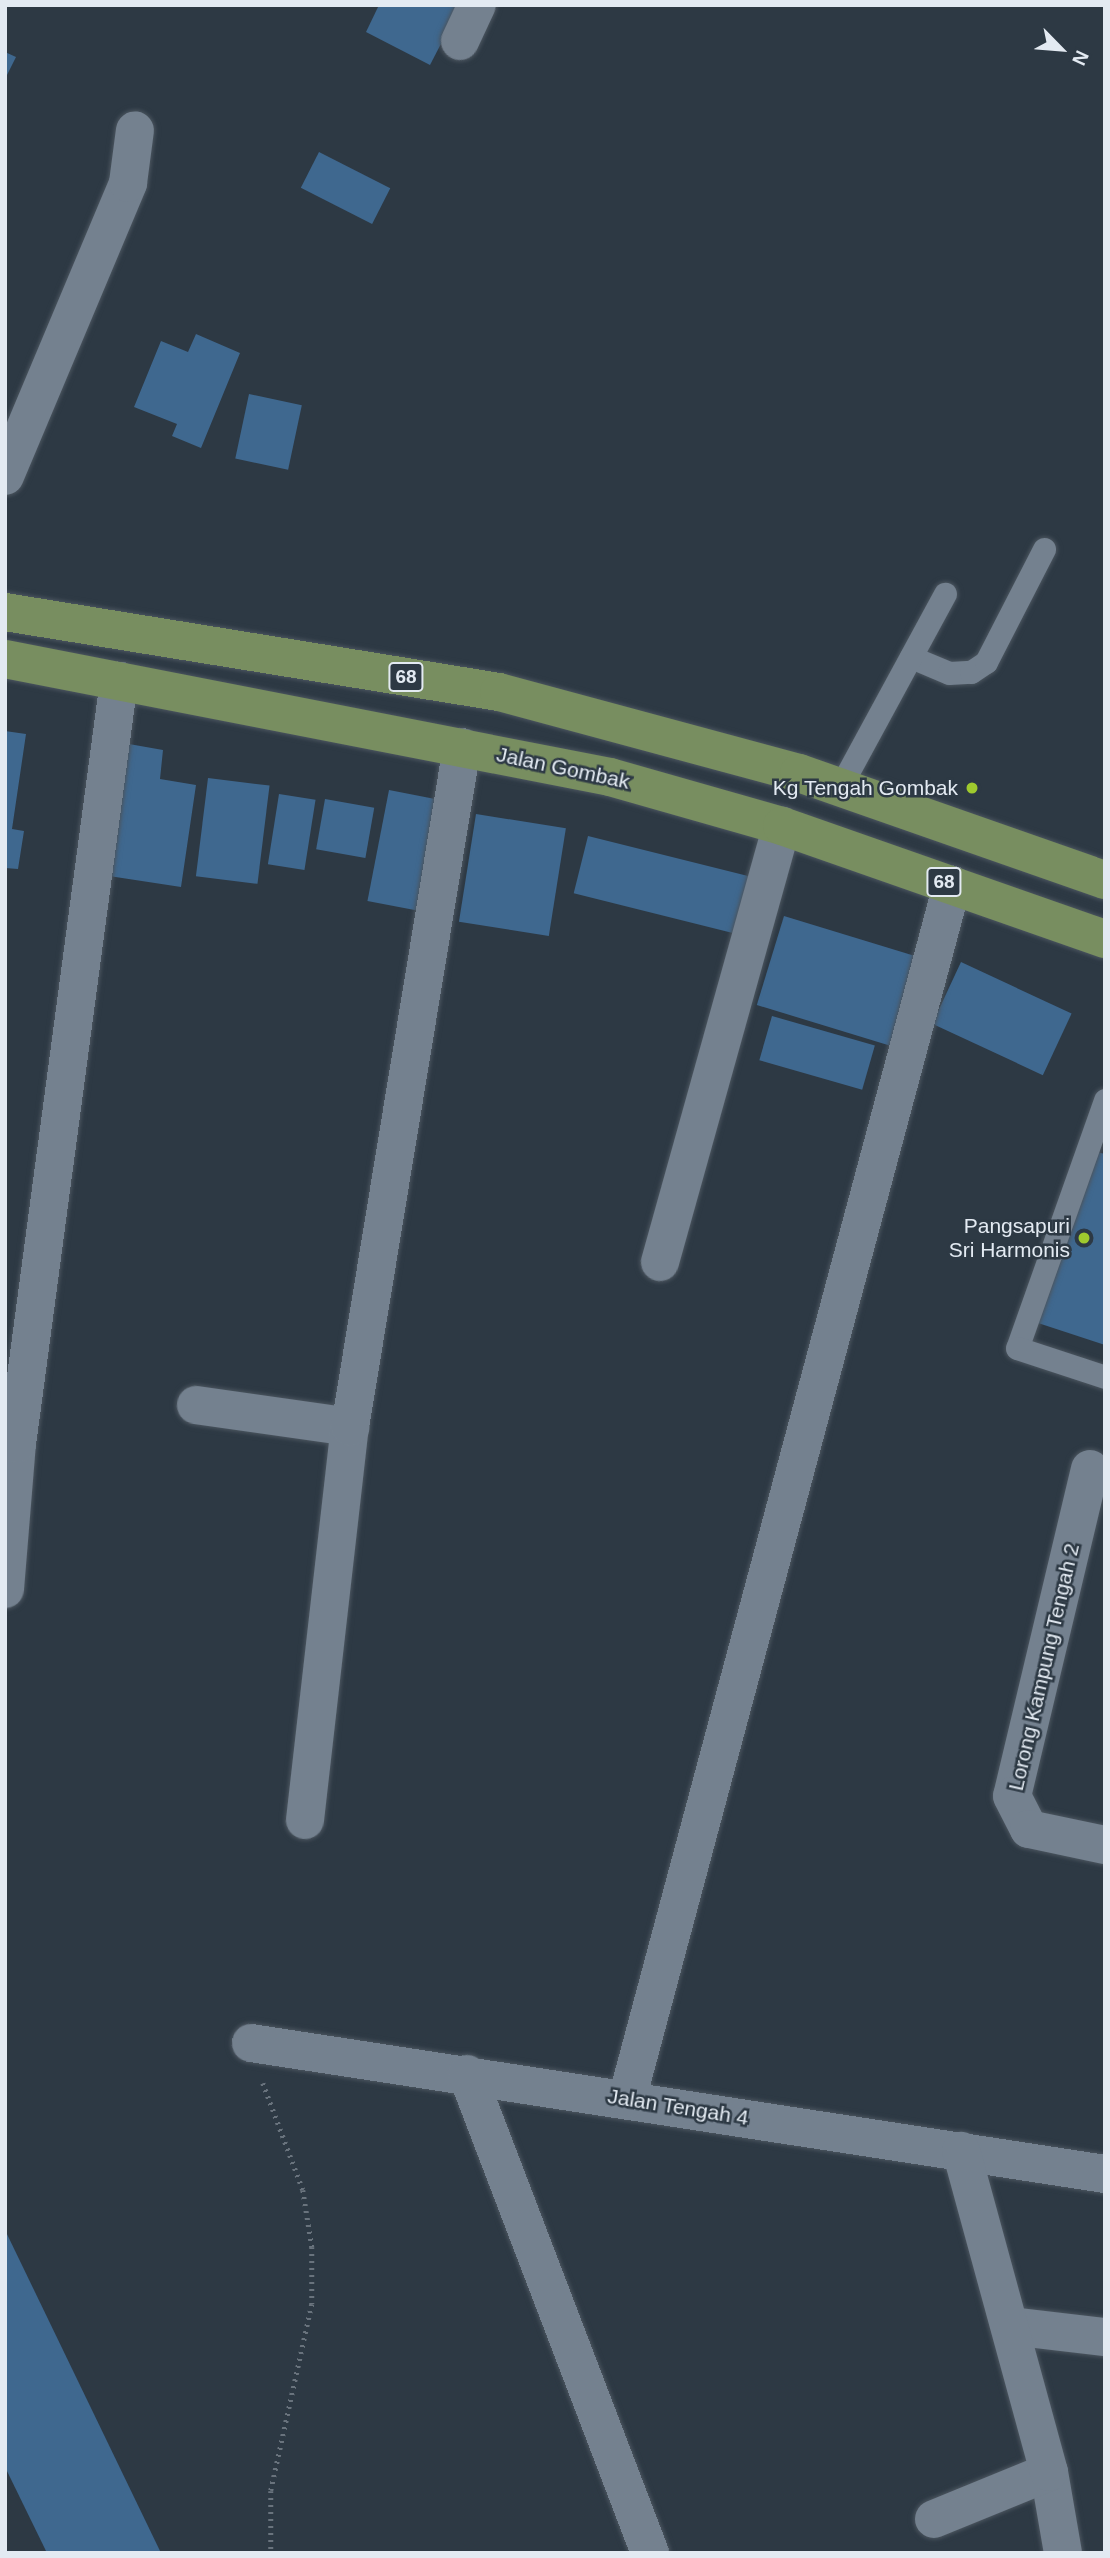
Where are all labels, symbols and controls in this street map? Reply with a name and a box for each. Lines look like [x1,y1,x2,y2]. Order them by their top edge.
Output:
north arrow [1026,14,1096,84]
text: N [1068,47,1093,69]
road number: 68 [387,662,425,692]
street label: Jalan Gombak [494,742,632,794]
place label: Kg Tengah Gombak [772,775,958,801]
marker: Kg Tengah Gombak [964,780,980,796]
road number: 68 [925,866,963,898]
place label: Pangsapuri Sri Harmonis [949,1213,1070,1263]
marker: Pangsapuri Sri Harmonis [1076,1230,1092,1246]
street label: Lorong Kampung Tengah 2 [1003,1541,1085,1793]
street label: Jalan Tengah 4 [606,2083,750,2131]

